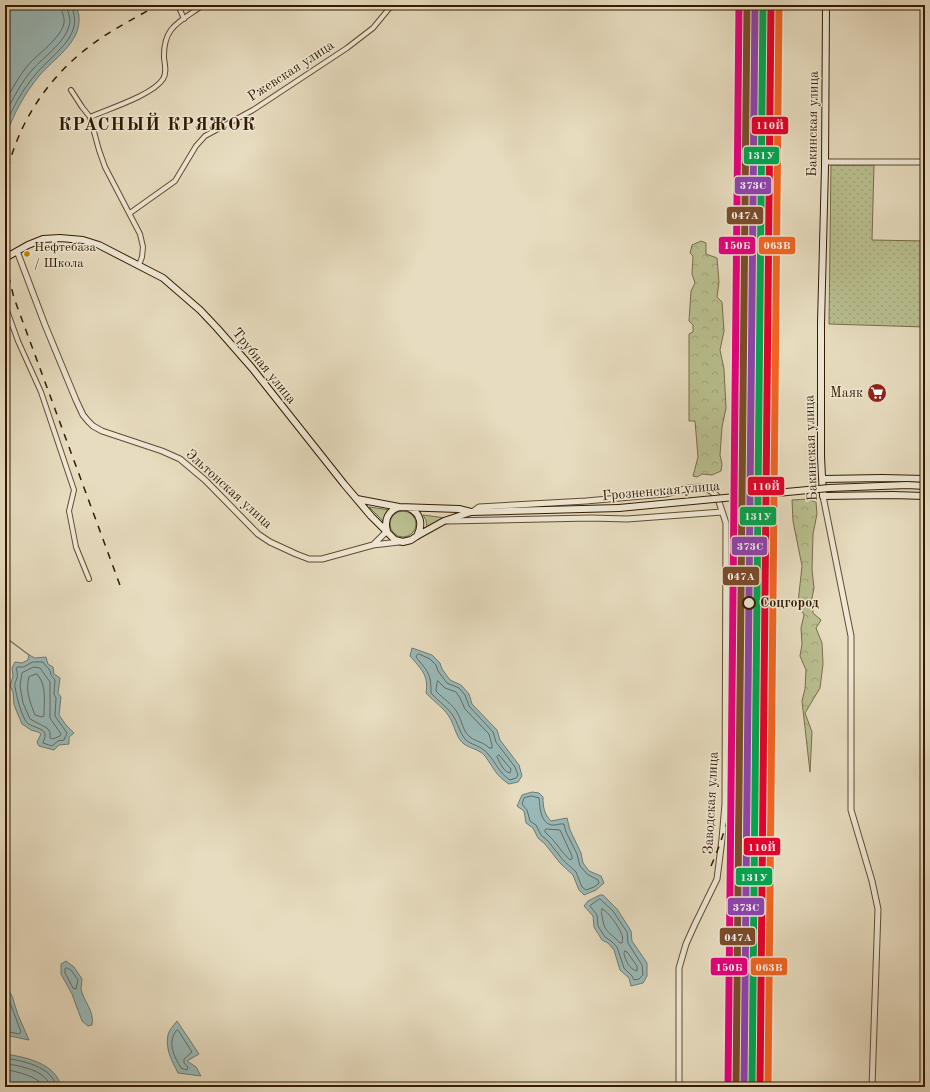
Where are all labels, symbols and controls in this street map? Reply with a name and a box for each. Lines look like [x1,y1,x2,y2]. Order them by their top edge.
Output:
street label: Ржевская улица [245,38,337,104]
street label: Бакинская улица [805,71,821,177]
district label: КРАСНЫЙ КРЯЖОК [58,112,256,134]
line badge: 110Й [751,116,789,135]
text: 110Й [756,119,784,132]
line badge: 131У [743,146,780,165]
text: 131У [747,151,775,162]
line badge: 373C [734,176,772,195]
text: 373C [740,181,766,192]
line badge: 047А [726,206,764,225]
text: 047А [731,211,759,222]
line badge: 150Б [718,236,756,255]
line badge: 063В [758,236,796,255]
place label: Нефтебаза / Школа [34,241,96,270]
text: 150Б [724,241,751,252]
text: 063В [764,241,791,252]
marker: Нефтебаза / Школа [22,249,32,259]
street label: Трубная улица [229,325,299,407]
supermarket icon: Маяк [866,382,888,404]
place label: Маяк [830,386,863,400]
street label: Бакинская улица [802,395,820,501]
street label: Эльтонская улица [183,447,275,531]
line badge: 110Й [747,476,785,496]
street label: Грозненская улица [602,479,721,503]
text: 110Й [752,480,780,493]
line badge: 131У [739,506,777,526]
text: 131У [744,512,772,523]
line badge: 373C [731,536,768,556]
text: 373C [737,542,763,553]
line badge: 047А [722,566,760,586]
text: 047А [727,572,755,583]
marker: Соцгород [742,596,756,610]
place label: Соцгород [760,596,819,610]
street label: Заводская улица [701,751,721,855]
line badge: 110Й [743,837,781,856]
text: 110Й [748,841,776,854]
line badge: 131У [735,867,773,886]
text: 131У [740,873,768,884]
line badge: 373C [727,897,765,916]
text: 373C [733,903,759,914]
line badge: 047А [719,927,756,946]
text: 047А [724,933,752,944]
line badge: 150Б [710,957,748,976]
line badge: 063В [750,957,788,976]
text: 150Б [716,963,743,974]
text: 063В [756,963,783,974]

